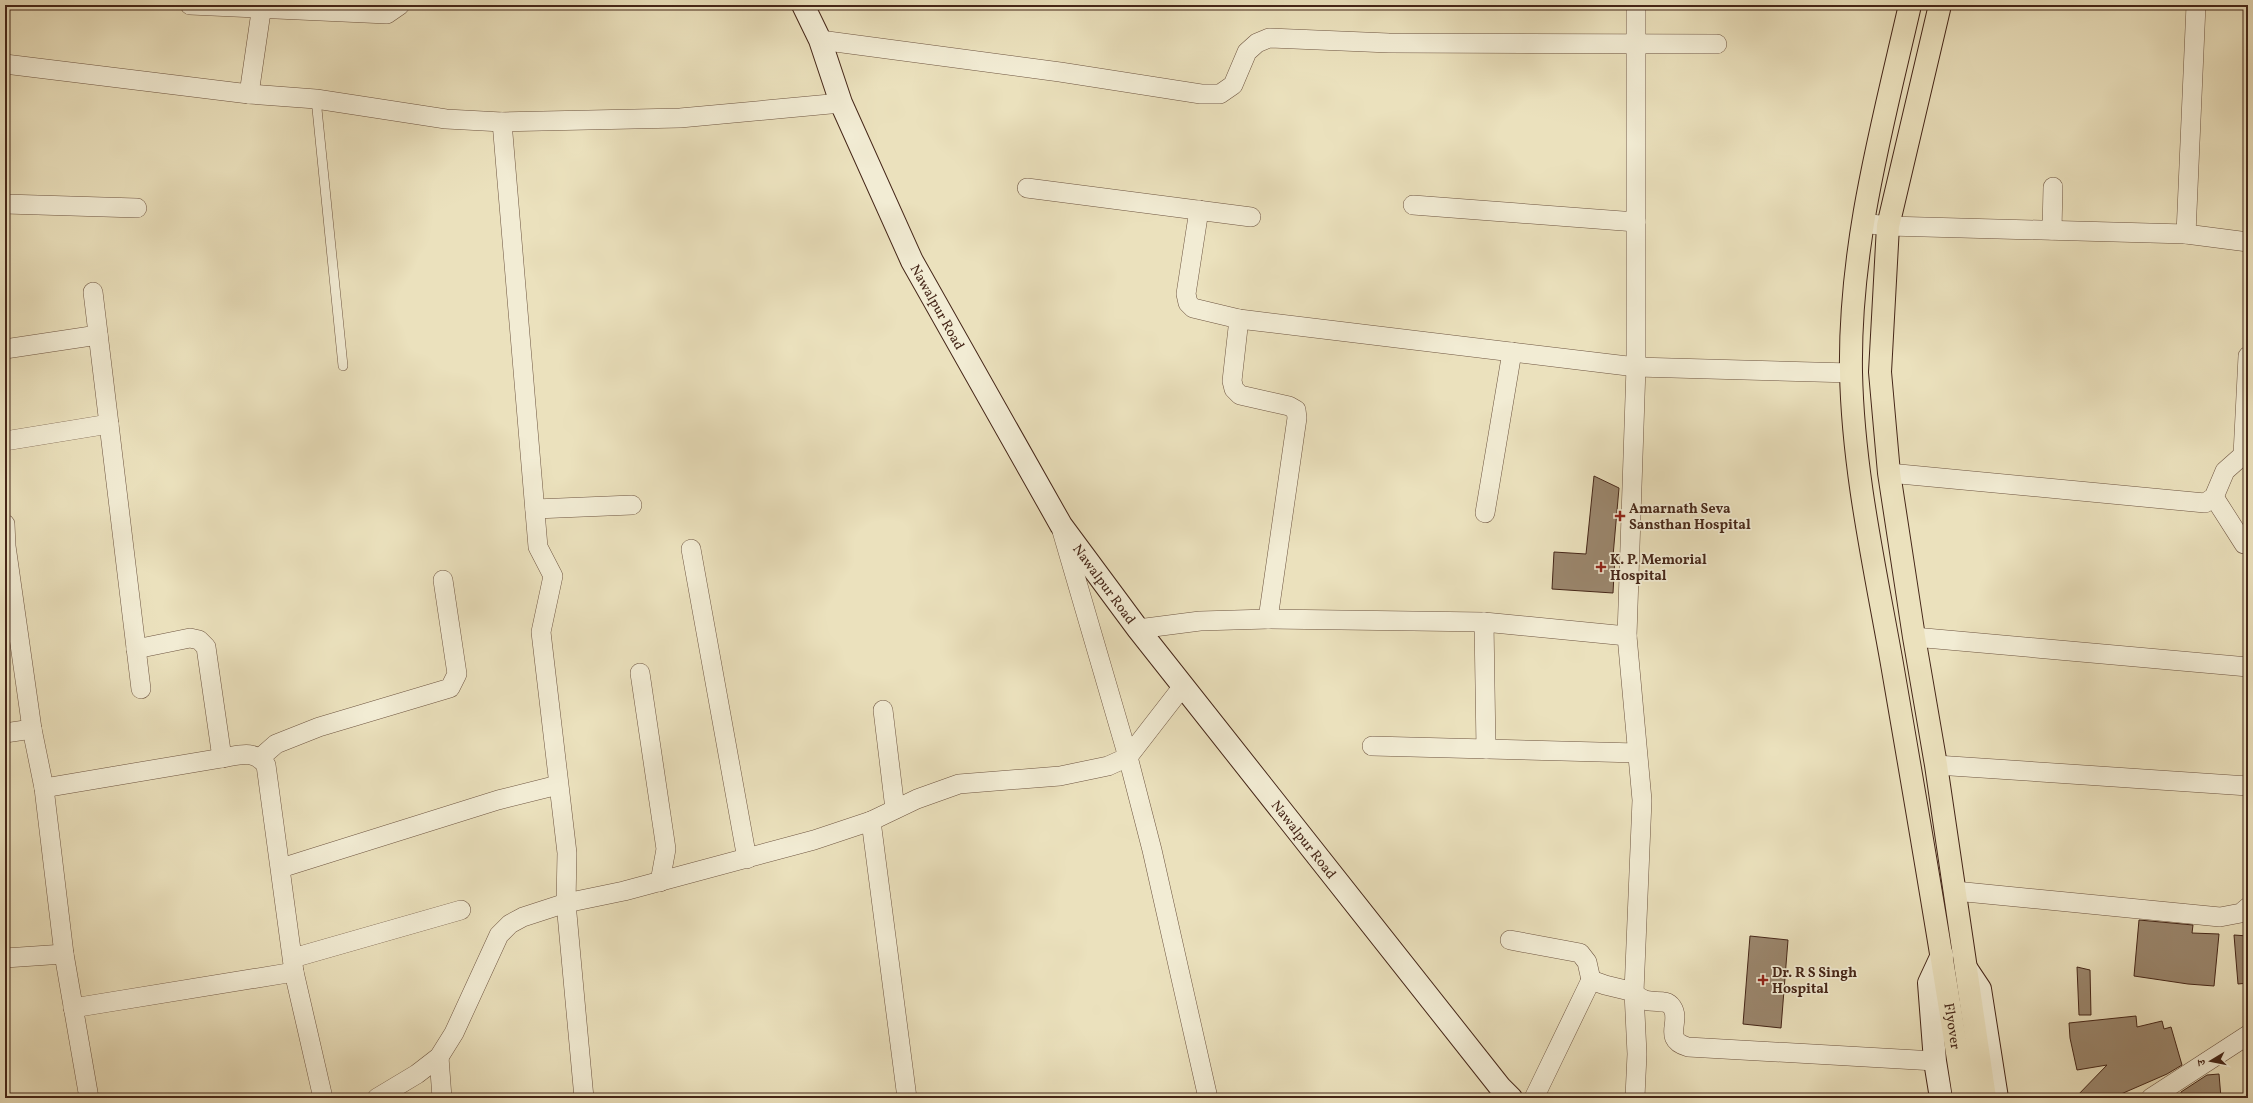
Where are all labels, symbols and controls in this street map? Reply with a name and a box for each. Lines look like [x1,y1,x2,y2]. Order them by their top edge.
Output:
street label: Nawalpur Road [905,261,968,354]
place label: Amarnath Seva Sansthan Hospital [1629,500,1751,535]
marker: Amarnath Seva Sansthan Hospital [1614,510,1626,522]
street label: Nawalpur Road [1067,541,1139,629]
place label: K. P. Memorial Hospital [1610,551,1707,586]
marker: K. P. Memorial Hospital [1595,561,1607,573]
street label: Nawalpur Road [1266,797,1340,883]
place label: Dr. R S Singh Hospital [1772,964,1857,999]
marker: Dr. R S Singh Hospital [1757,974,1769,986]
street label: Flyover [1938,1002,1964,1051]
north arrow [2191,1041,2231,1081]
text: उ [2195,1057,2211,1068]

